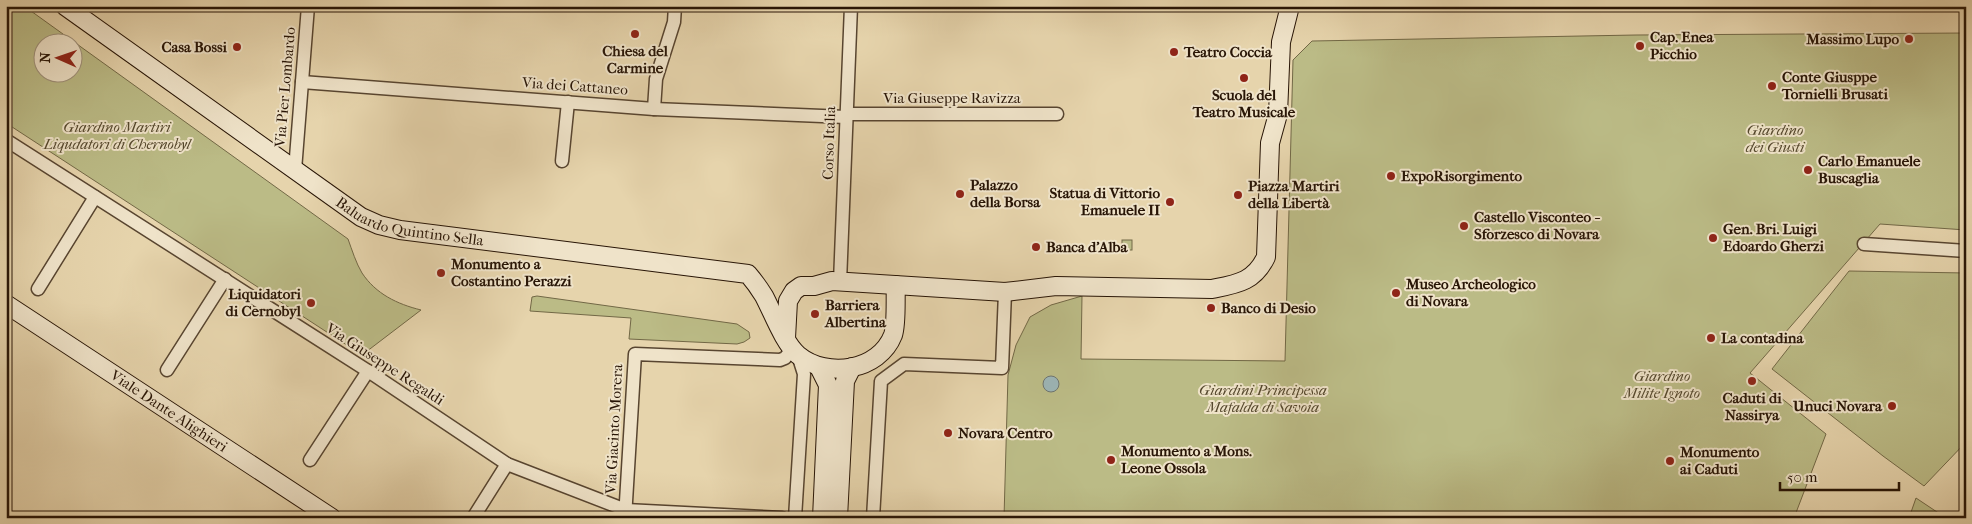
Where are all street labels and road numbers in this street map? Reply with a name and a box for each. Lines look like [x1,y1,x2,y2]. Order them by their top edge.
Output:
street label: Via Pier Lombardo [271,26,299,149]
street label: Via dei Cattaneo [521,73,629,99]
street label: Via Giuseppe Ravizza [882,89,1022,107]
street label: Corso Italia [819,105,839,180]
street label: Baluardo Quintino Sella [332,193,486,250]
street label: Via Giuseppe Regaldi [322,319,448,409]
street label: Via Giacinto Morera [602,362,626,495]
street label: Viale Dante Alighieri [106,366,231,456]

